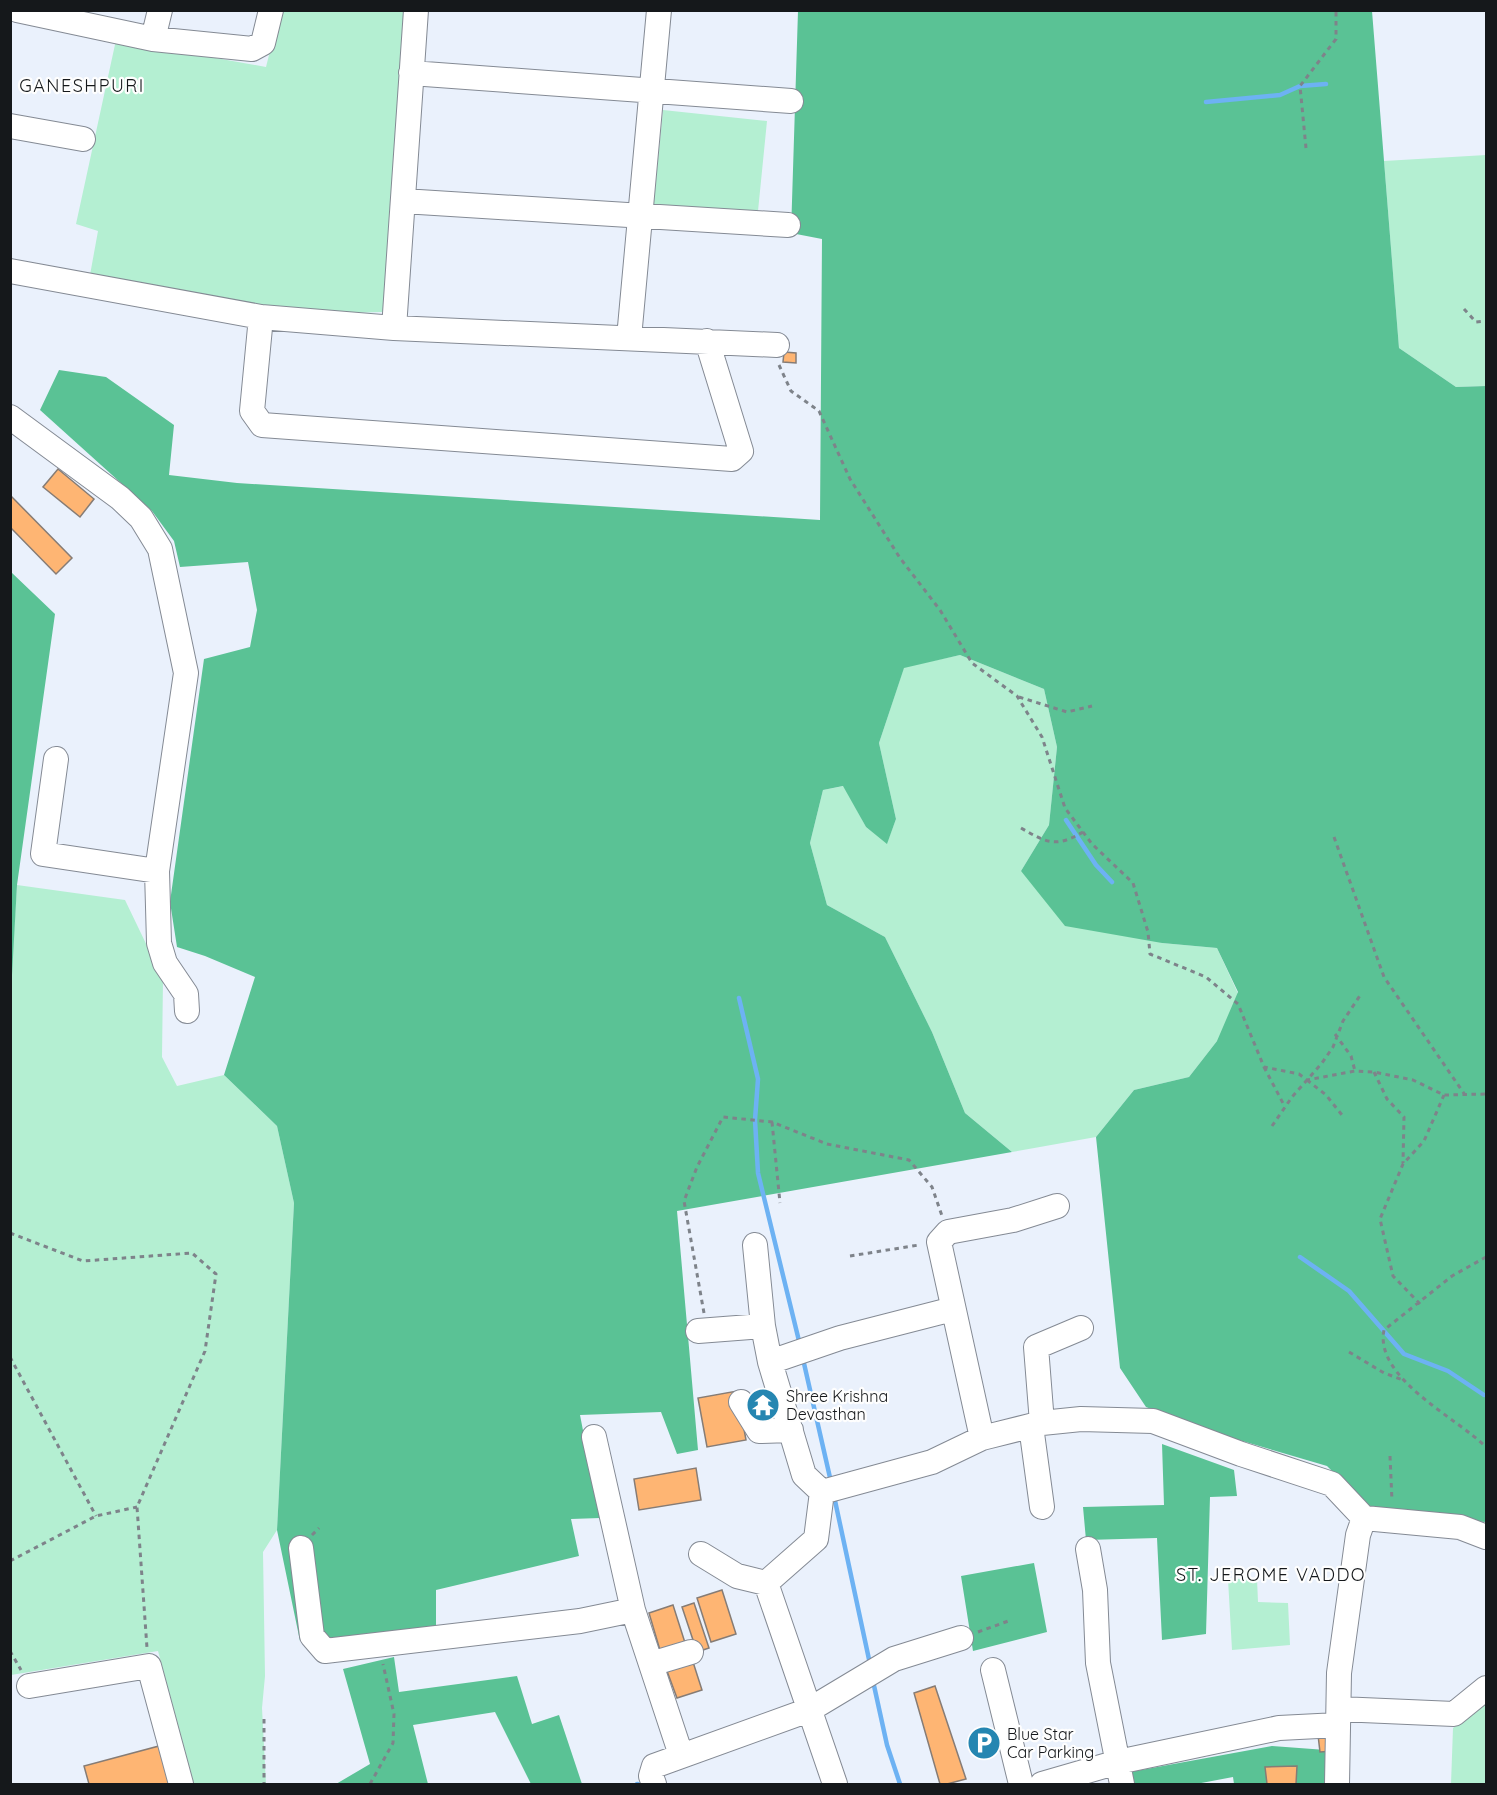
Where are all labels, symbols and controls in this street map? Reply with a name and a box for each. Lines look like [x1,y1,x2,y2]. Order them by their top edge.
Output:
district label: GANESHPURI [19,74,145,97]
place label: Shree Krishna Devasthan [786,1386,888,1424]
temple icon: Shree Krishna Devasthan [745,1387,781,1423]
district label: ST. JEROME VADDO [1176,1563,1366,1586]
place label: Blue Star Car Parking [1007,1724,1094,1762]
parking icon: Blue Star Car Parking [966,1725,1002,1761]

